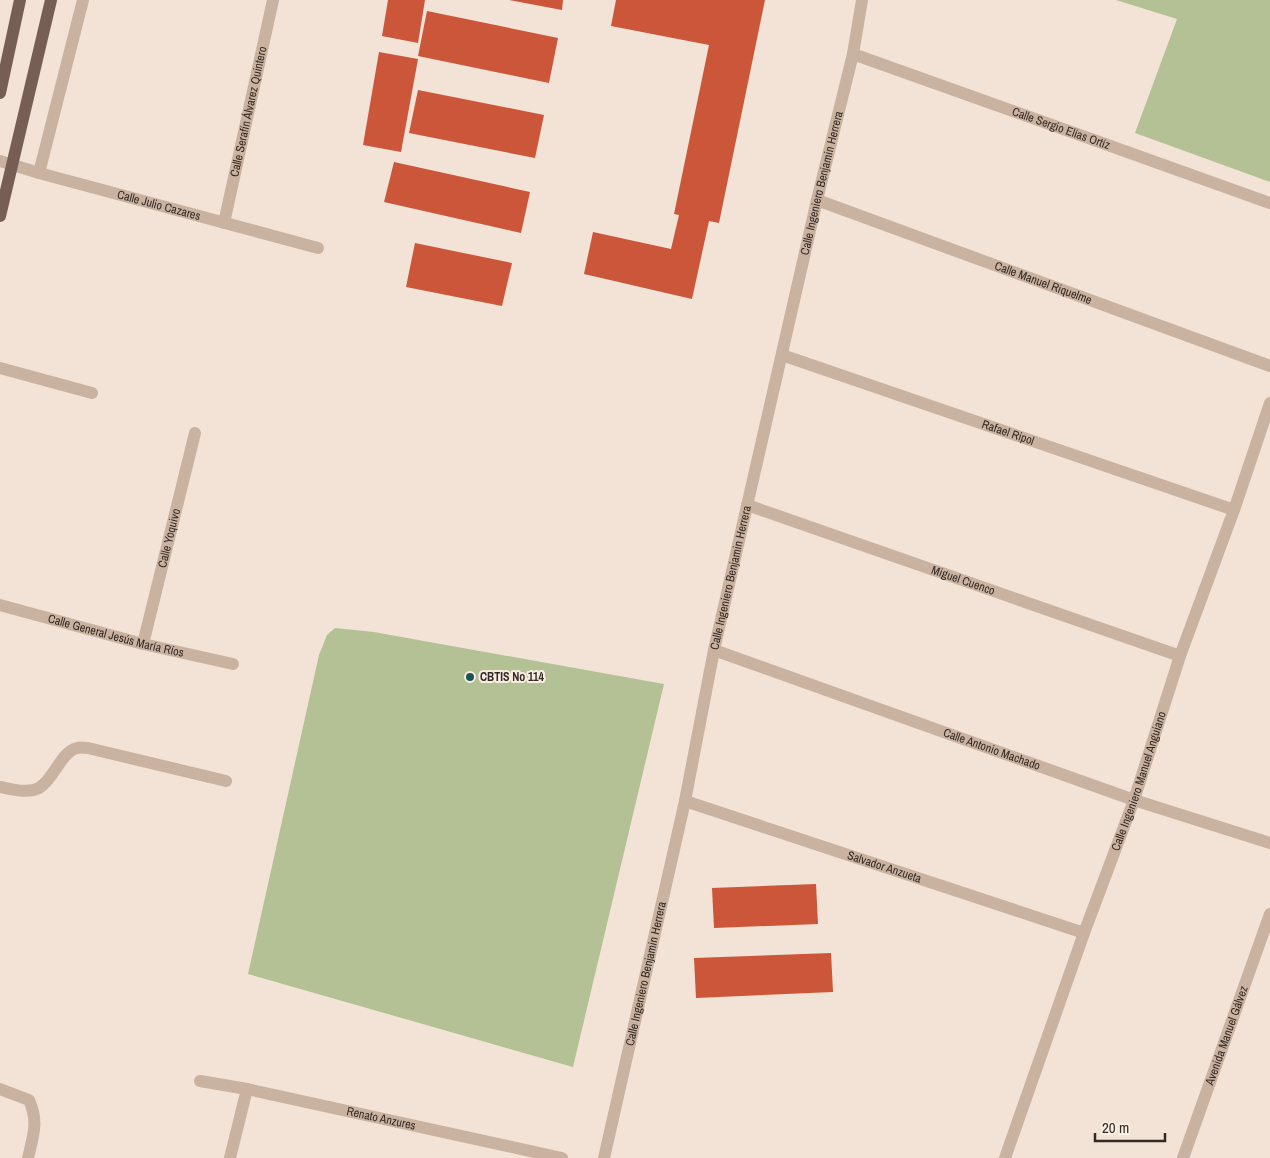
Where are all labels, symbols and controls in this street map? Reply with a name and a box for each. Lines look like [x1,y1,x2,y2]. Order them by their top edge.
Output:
street label: Calle Serafín Álvarez Quintero [226,45,271,178]
street label: Calle Sergio Elías Ortíz [1010,103,1112,153]
street label: Calle Ingeniero Benjamin Herrera [797,109,847,257]
street label: Calle Julio Cazares [116,186,202,224]
street label: Calle Manuel Riquelme [992,258,1094,308]
street label: Rafael Ripol [980,416,1036,449]
street label: Calle Ingeniero Benjamin Herrera [706,504,755,651]
street label: Calle Yoquivo [154,507,184,569]
street label: Miguel Cuenco [929,562,997,599]
street label: Calle General Jesús María Ríos [46,610,185,661]
place label: CBTIS No 114 [480,669,545,685]
marker: CBTIS No 114 [464,671,476,683]
street label: Calle Ingeniero Manuel Anguiano [1108,709,1170,853]
street label: Calle Antonio Machado [941,725,1043,774]
street label: Salvador Anzueta [845,847,924,887]
street label: Calle Ingeniero Benjamin Herrera [622,900,670,1047]
street label: Avenida Manuel Gálvez [1201,984,1252,1088]
street label: Renato Anzures [345,1103,417,1134]
scale bar [1095,1110,1165,1142]
text: 20 m [1102,1117,1129,1138]

